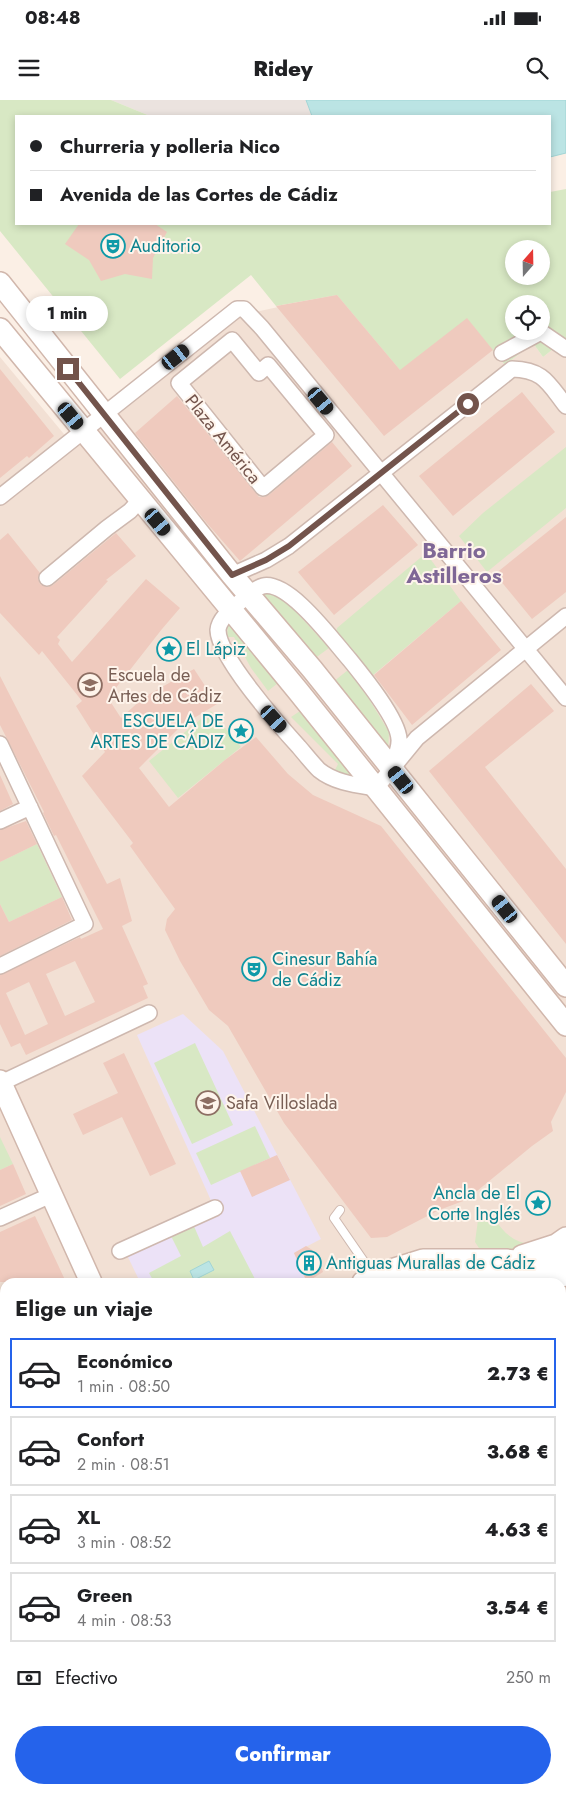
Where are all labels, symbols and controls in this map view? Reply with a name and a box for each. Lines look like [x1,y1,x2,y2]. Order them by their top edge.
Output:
text: 08:48 [25,4,81,31]
text: Ridey [253,52,313,84]
icon: menu [15,54,43,82]
icon: search [523,54,551,82]
text: Churreria y polleria Nico [60,133,280,160]
text: Avenida de las Cortes de Cádiz [60,181,338,208]
theatre icon: Auditorio [100,233,126,259]
place label: Auditorio [130,233,201,259]
north arrow [505,240,550,285]
map controls [505,240,550,340]
button: locate [505,295,550,340]
callout: 1 min [27,296,109,332]
text: 1 min [47,302,87,325]
car [159,342,192,372]
route end [57,358,79,380]
car [305,385,336,417]
street label: Plaza América [179,389,267,489]
route start [457,393,479,415]
car [55,400,86,432]
car [142,506,173,538]
district label: Barrio Astilleros [405,534,502,591]
place icon: El Lápiz [156,636,182,662]
place label: El Lápiz [186,636,246,662]
place label: Escuela de Artes de Cádiz [108,662,222,709]
school or university icon: Escuela de Artes de Cádiz [77,672,103,698]
car [258,703,289,735]
place label: ESCUELA DE ARTES DE CÁDIZ [91,708,224,755]
place icon: ESCUELA DE ARTES DE CÁDIZ [228,718,254,744]
car [385,764,416,796]
car [489,893,520,925]
place label: Cinesur Bahía de Cádiz [272,946,378,993]
theatre icon: Cinesur Bahía de Cádiz [241,956,267,982]
school or university icon: Safa Villoslada [195,1090,221,1116]
place label: Safa Villoslada [226,1090,337,1116]
place label: Ancla de El Corte Inglés [428,1180,520,1227]
place icon: Ancla de El Corte Inglés [525,1190,551,1216]
building icon: Antiguas Murallas de Cádiz [296,1250,322,1276]
place label: Antiguas Murallas de Cádiz [326,1250,536,1276]
text: Elige un viaje [15,1292,153,1324]
text: Económico [77,1348,173,1375]
icon: car [17,1351,62,1396]
text: 2.73 € [487,1360,549,1387]
text: 1 min · 08:50 [77,1375,170,1398]
text: Confort [77,1426,144,1453]
icon: car [17,1429,62,1474]
text: 3.68 € [487,1438,549,1465]
text: 2 min · 08:51 [77,1453,170,1476]
text: XL [77,1504,100,1531]
icon: car [17,1507,62,1552]
text: 4.63 € [485,1516,549,1543]
text: 3 min · 08:52 [77,1531,171,1554]
text: Green [77,1582,133,1609]
icon: car [17,1585,62,1630]
text: 3.54 € [486,1594,549,1621]
text: 4 min · 08:53 [77,1609,171,1632]
icon: cash [15,1664,43,1692]
text: Efectivo [55,1664,118,1691]
text: 250 m [506,1666,551,1689]
button: Confirmar [15,1726,551,1784]

